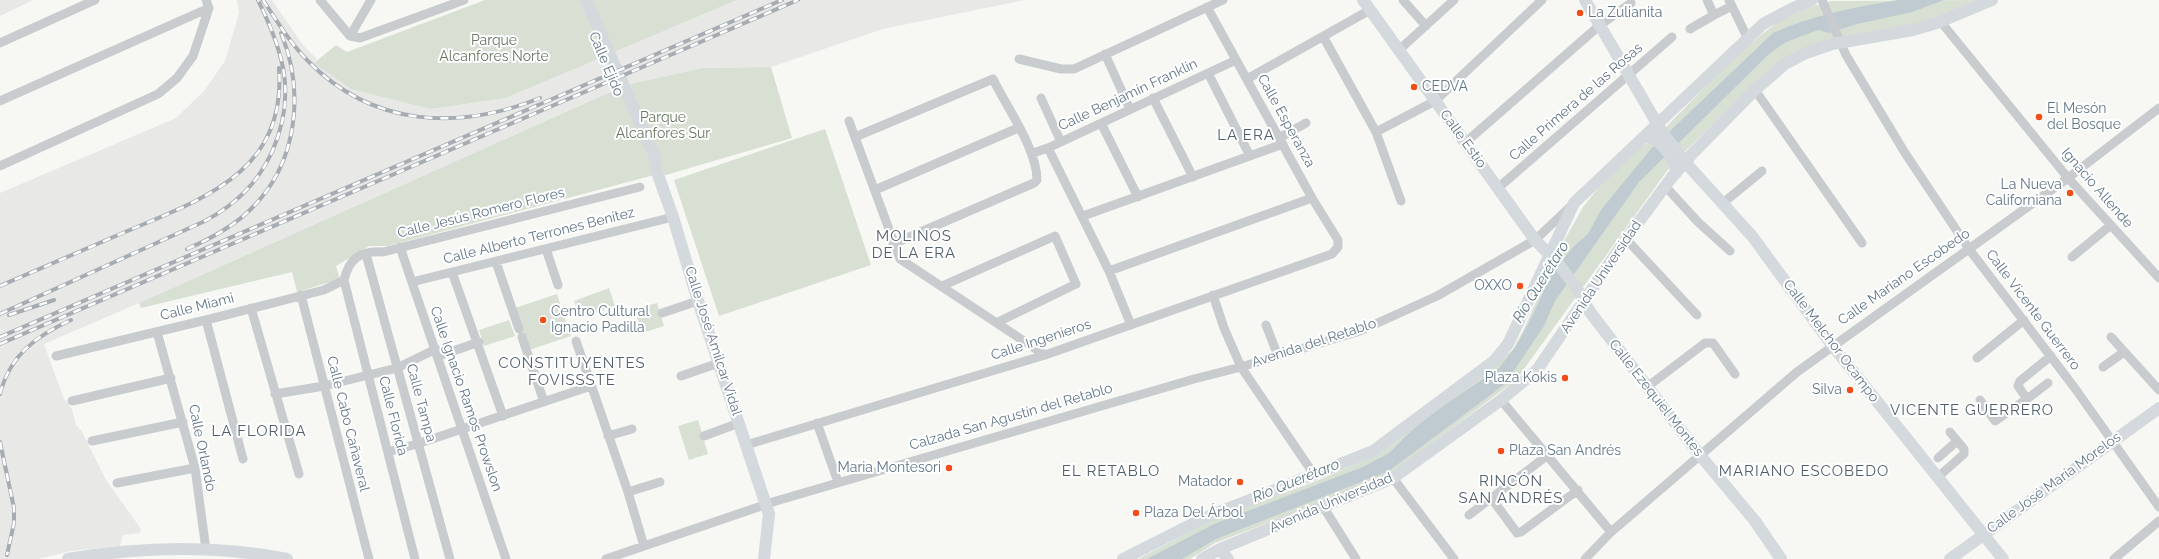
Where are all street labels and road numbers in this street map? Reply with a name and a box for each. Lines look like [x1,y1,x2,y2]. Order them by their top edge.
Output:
street label: Calle Ejido [585,29,627,99]
street label: Calle Primera de las Rosas [1506,40,1646,164]
street label: Calle Benjamín Franklin [1056,55,1200,135]
street label: Calle Esperanza [1253,71,1319,171]
street label: Calle Estío [1436,107,1490,171]
street label: Ignacio Allende [2058,144,2136,232]
street label: Calle Jesús Romero Flores [396,184,566,242]
street label: Calle Alberto Terrones Benítez [442,204,636,268]
street label: Avenida Universidad [1557,217,1645,337]
street label: Calle Mariano Escobedo [1835,225,1973,329]
street label: Calle Vicente Guerrero [1982,246,2084,374]
street label: Calle José Amilcar Vidal [681,264,745,418]
street label: Calle Melchor Ocampo [1779,276,1883,406]
street label: Calle Miami [158,290,236,324]
street label: Calle Ignacio Ramos Prowslon [426,304,506,494]
street label: Avenida del Retablo [1250,315,1378,371]
street label: Calle Ingenieros [989,316,1093,364]
street label: Calle Ezequiel Montes [1605,336,1707,460]
street label: Calle Cabo Cañaveral [323,355,373,493]
street label: Calle Tampa [402,362,440,444]
street label: Calle Florida [375,375,411,457]
street label: Calzada San Agustín del Retablo [908,380,1114,454]
street label: Calle Orlando [185,403,219,493]
street label: Calle José María Morelos [1984,429,2124,537]
street label: Avenida Universidad [1267,469,1395,537]

